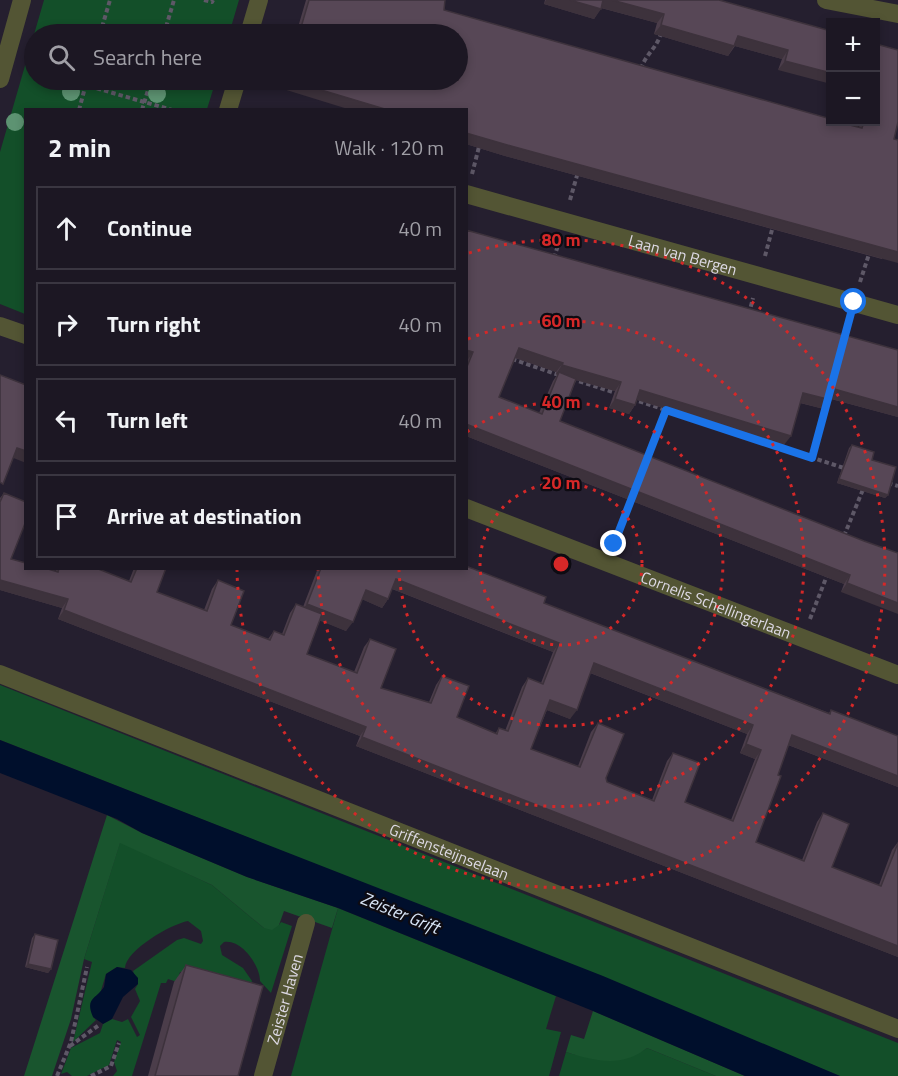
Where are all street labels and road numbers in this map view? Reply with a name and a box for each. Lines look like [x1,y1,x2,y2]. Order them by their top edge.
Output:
street label: Laan van Bergen [626,228,740,281]
street label: Cornelis Schellingerlaan [637,565,795,645]
street label: Griffensteijnselaan [386,817,513,886]
street label: Zeister Haven [260,951,309,1047]

